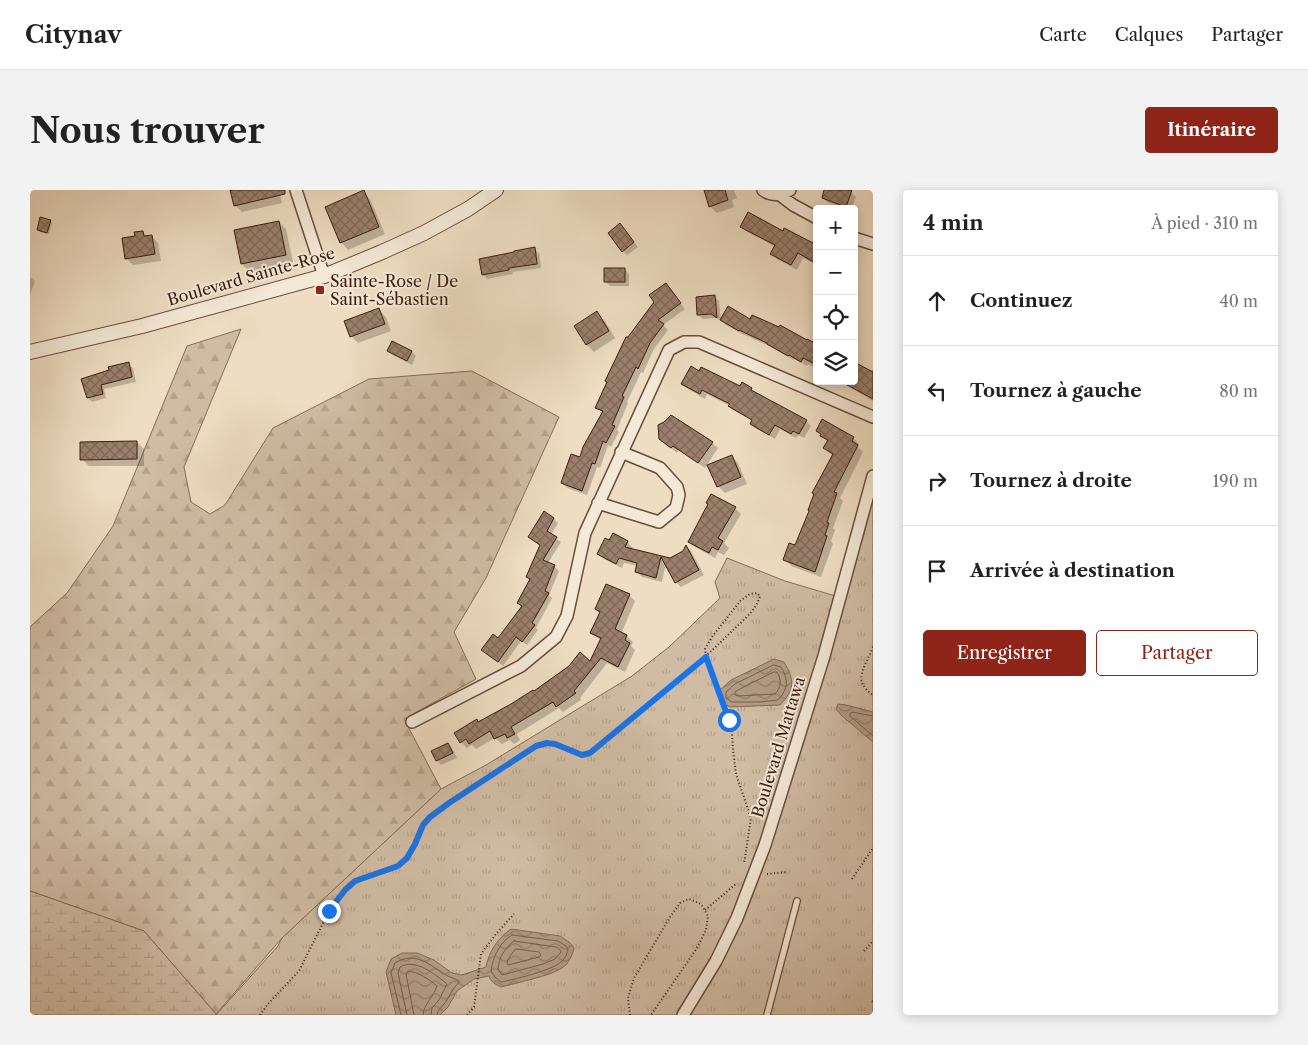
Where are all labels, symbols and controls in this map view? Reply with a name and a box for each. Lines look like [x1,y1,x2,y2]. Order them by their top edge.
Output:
text: Citynav [25,20,122,49]
text: Carte [1039,24,1087,46]
text: Calques [1115,24,1183,46]
text: Partager [1211,24,1283,46]
button: Itinéraire [1145,107,1278,153]
text: Nous trouver [30,109,265,152]
map controls [813,205,858,385]
button: + [813,205,858,250]
text: 4 min [923,210,984,235]
text: À pied · 310 m [1151,213,1258,233]
street label: Boulevard Sainte-Rose [165,242,337,310]
button: − [813,250,858,295]
place label: Sainte-Rose / De Saint-Sébastien [330,271,458,309]
marker: Sainte-Rose / De Saint-Sébastien [314,284,326,296]
icon: ahead [923,287,951,315]
text: Continuez [970,289,1072,312]
text: 40 m [1219,291,1258,311]
button: locate [813,295,858,340]
button: layers [813,340,858,385]
icon: left [923,377,951,405]
text: Tournez à gauche [970,379,1142,402]
text: 80 m [1219,381,1258,401]
icon: right [923,467,951,495]
text: Tournez à droite [970,469,1132,492]
text: 190 m [1213,471,1258,491]
icon: arrive [923,557,951,585]
text: Arrivée à destination [970,559,1175,582]
button: Enregistrer [923,630,1086,676]
button: Partager [1096,630,1258,676]
street label: Boulevard Mattawa [747,674,809,820]
route start [718,709,741,732]
route end [318,900,341,923]

